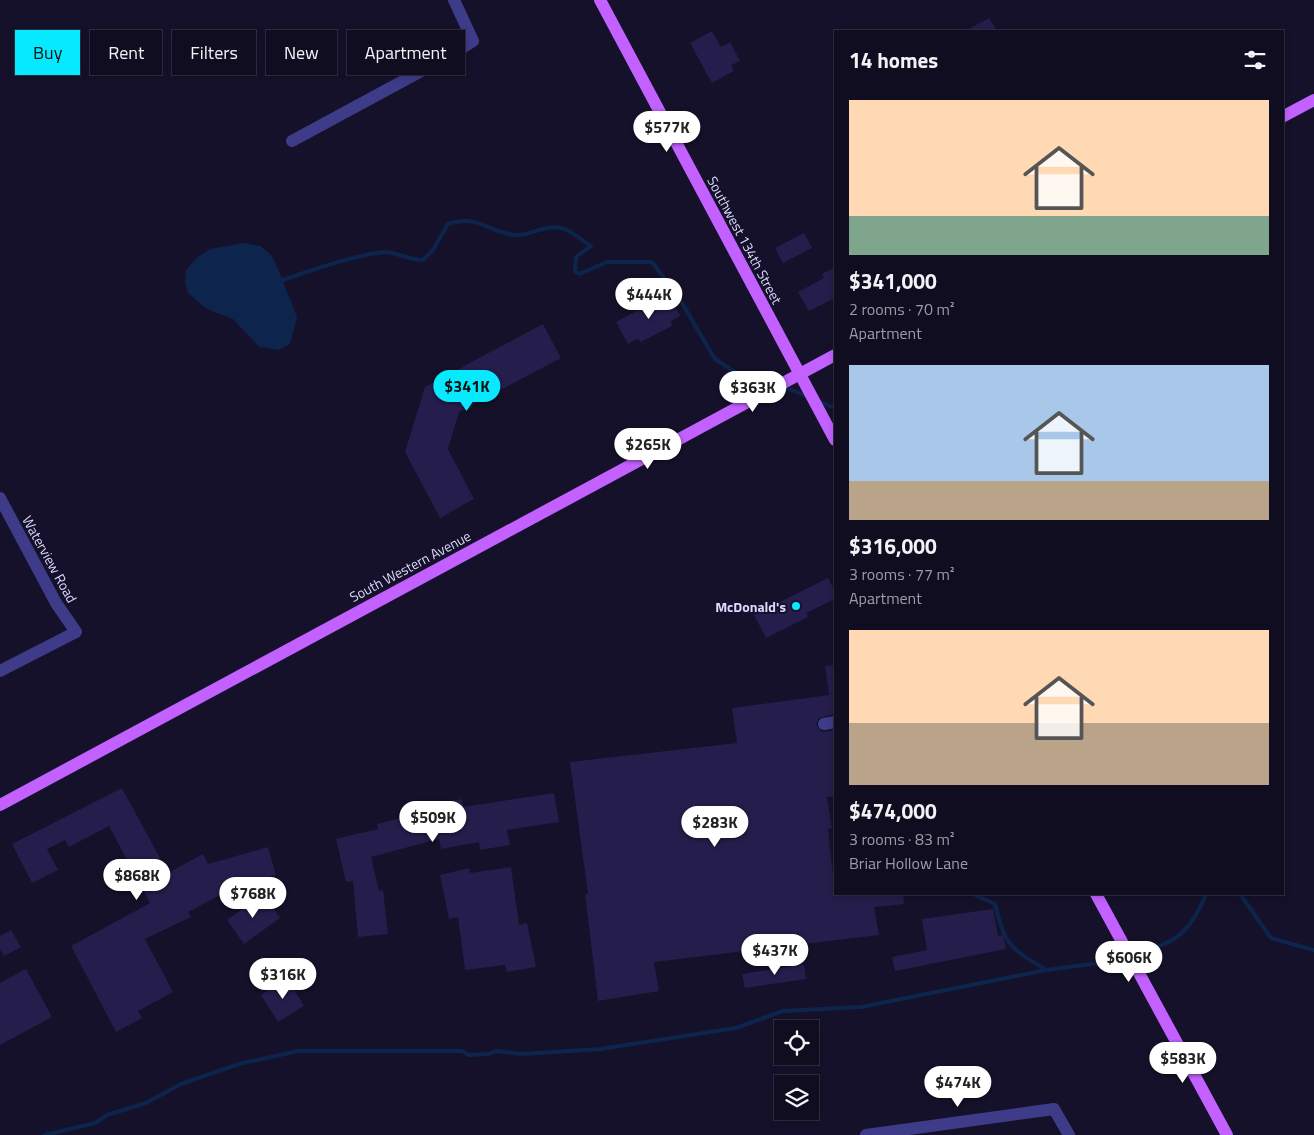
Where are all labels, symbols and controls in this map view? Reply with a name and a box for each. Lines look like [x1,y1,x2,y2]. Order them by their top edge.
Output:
chip: Buy [15,30,80,75]
chip: Rent [90,30,162,75]
chip: Filters [172,30,256,75]
chip: New [266,30,337,75]
chip: Apartment [347,30,465,75]
text: 14 homes [849,44,938,76]
icon: filters [1241,46,1269,74]
pin: $577K [632,110,702,153]
text: $577K [644,115,690,139]
icon: home [1014,133,1104,223]
street label: Southwest 134th Street [702,172,788,308]
text: $341,000 [849,265,937,297]
pin: $444K [614,278,684,320]
text: $444K [626,282,672,306]
text: 2 rooms · 70 m² [849,297,954,321]
text: Apartment [849,321,922,345]
pin: $341K [432,370,502,412]
pin: $363K [718,370,788,413]
text: $341K [444,374,490,398]
text: $363K [730,375,776,399]
icon: home [1014,398,1104,488]
pin: $265K [613,428,683,470]
text: $265K [625,432,671,456]
street label: Waterview Road [17,512,83,606]
street label: South Western Avenue [346,525,474,607]
text: $316,000 [849,530,937,562]
text: 3 rooms · 77 m² [849,562,954,586]
text: Apartment [849,586,922,610]
place label: McDonald's [715,596,786,617]
marker: McDonald's [790,600,802,612]
icon: home [1014,663,1104,753]
text: $474,000 [849,795,937,827]
pin: $509K [398,800,468,843]
text: $509K [410,805,456,829]
pin: $283K [680,806,750,848]
text: $283K [692,810,738,834]
text: 3 rooms · 83 m² [849,827,954,851]
text: Briar Hollow Lane [849,851,968,875]
pin: $868K [102,858,172,901]
text: $868K [114,863,160,887]
pin: $768K [218,876,288,919]
text: $768K [230,881,276,905]
pin: $437K [740,934,810,976]
text: $437K [752,938,798,962]
pin: $606K [1094,940,1164,983]
text: $606K [1106,945,1152,969]
pin: $316K [248,958,318,1000]
text: $316K [260,962,306,986]
map controls [774,1020,819,1120]
button: locate [774,1020,819,1065]
pin: $583K [1148,1042,1218,1084]
text: $583K [1160,1046,1206,1070]
pin: $474K [923,1066,993,1108]
text: $474K [935,1070,981,1094]
button: layers [774,1075,819,1120]

